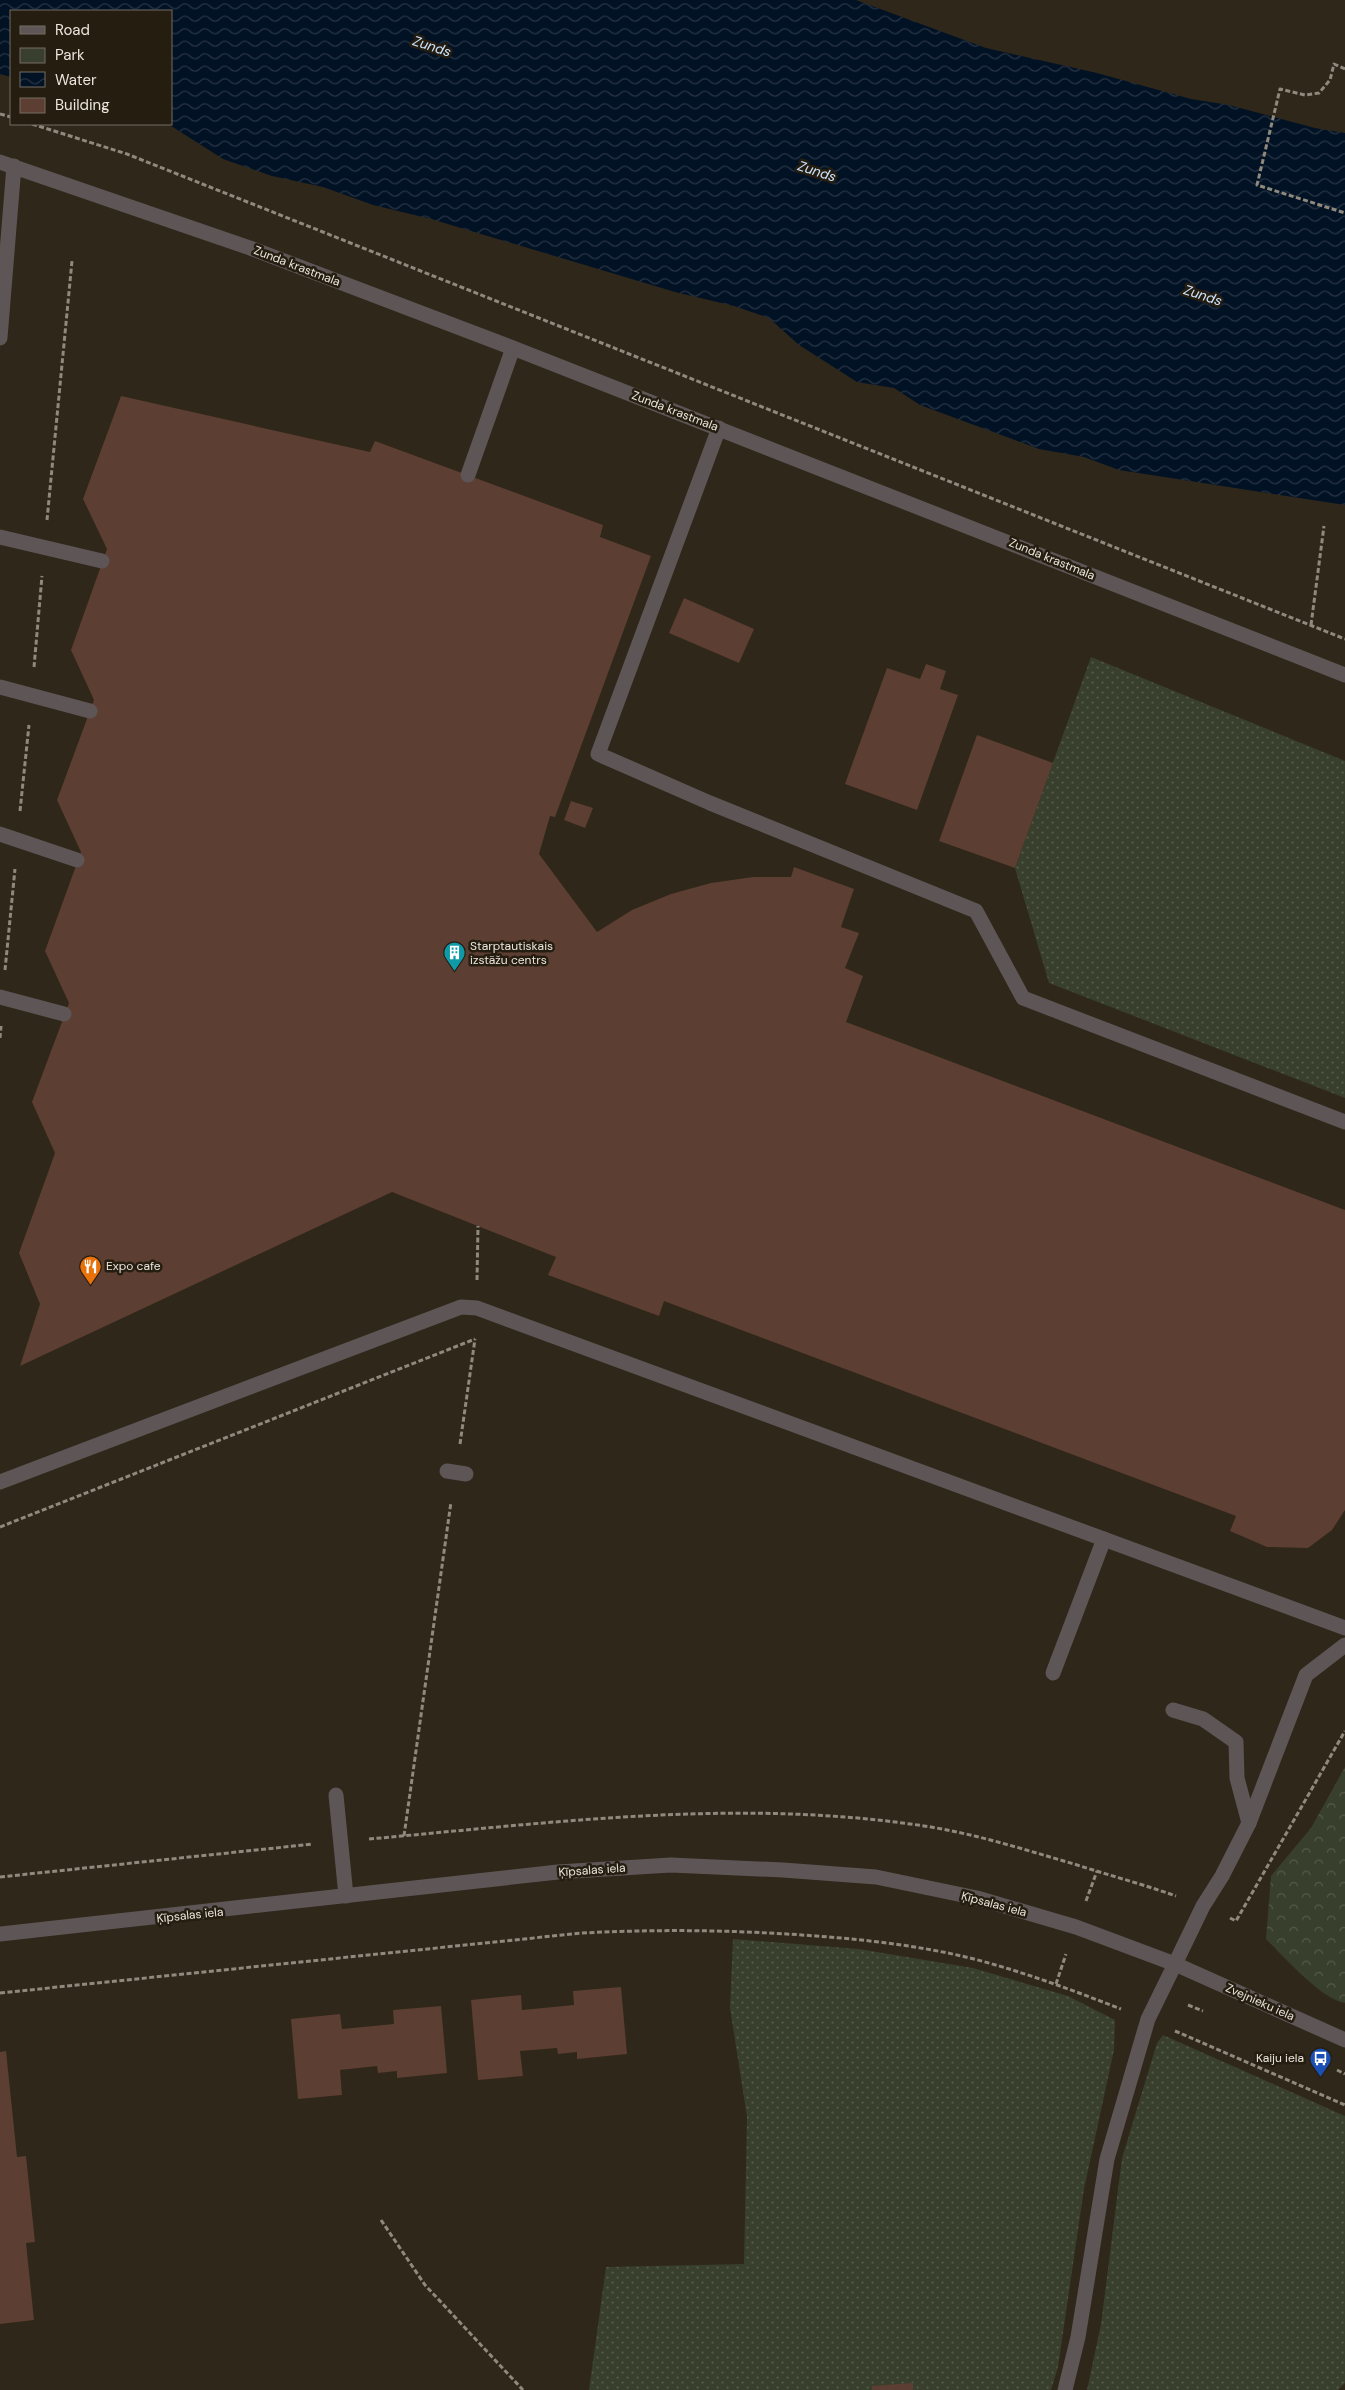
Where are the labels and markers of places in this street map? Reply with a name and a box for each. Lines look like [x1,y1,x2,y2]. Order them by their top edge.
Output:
place label: Starptautiskais izstāžu centrs [470,938,553,968]
building icon: Starptautiskais izstāžu centrs [442,941,466,972]
restaurant icon: Expo cafe [78,1254,102,1285]
place label: Expo cafe [106,1258,161,1274]
bus stop icon: Kaiju iela [1308,2046,1332,2077]
place label: Kaiju iela [1256,2050,1304,2066]

